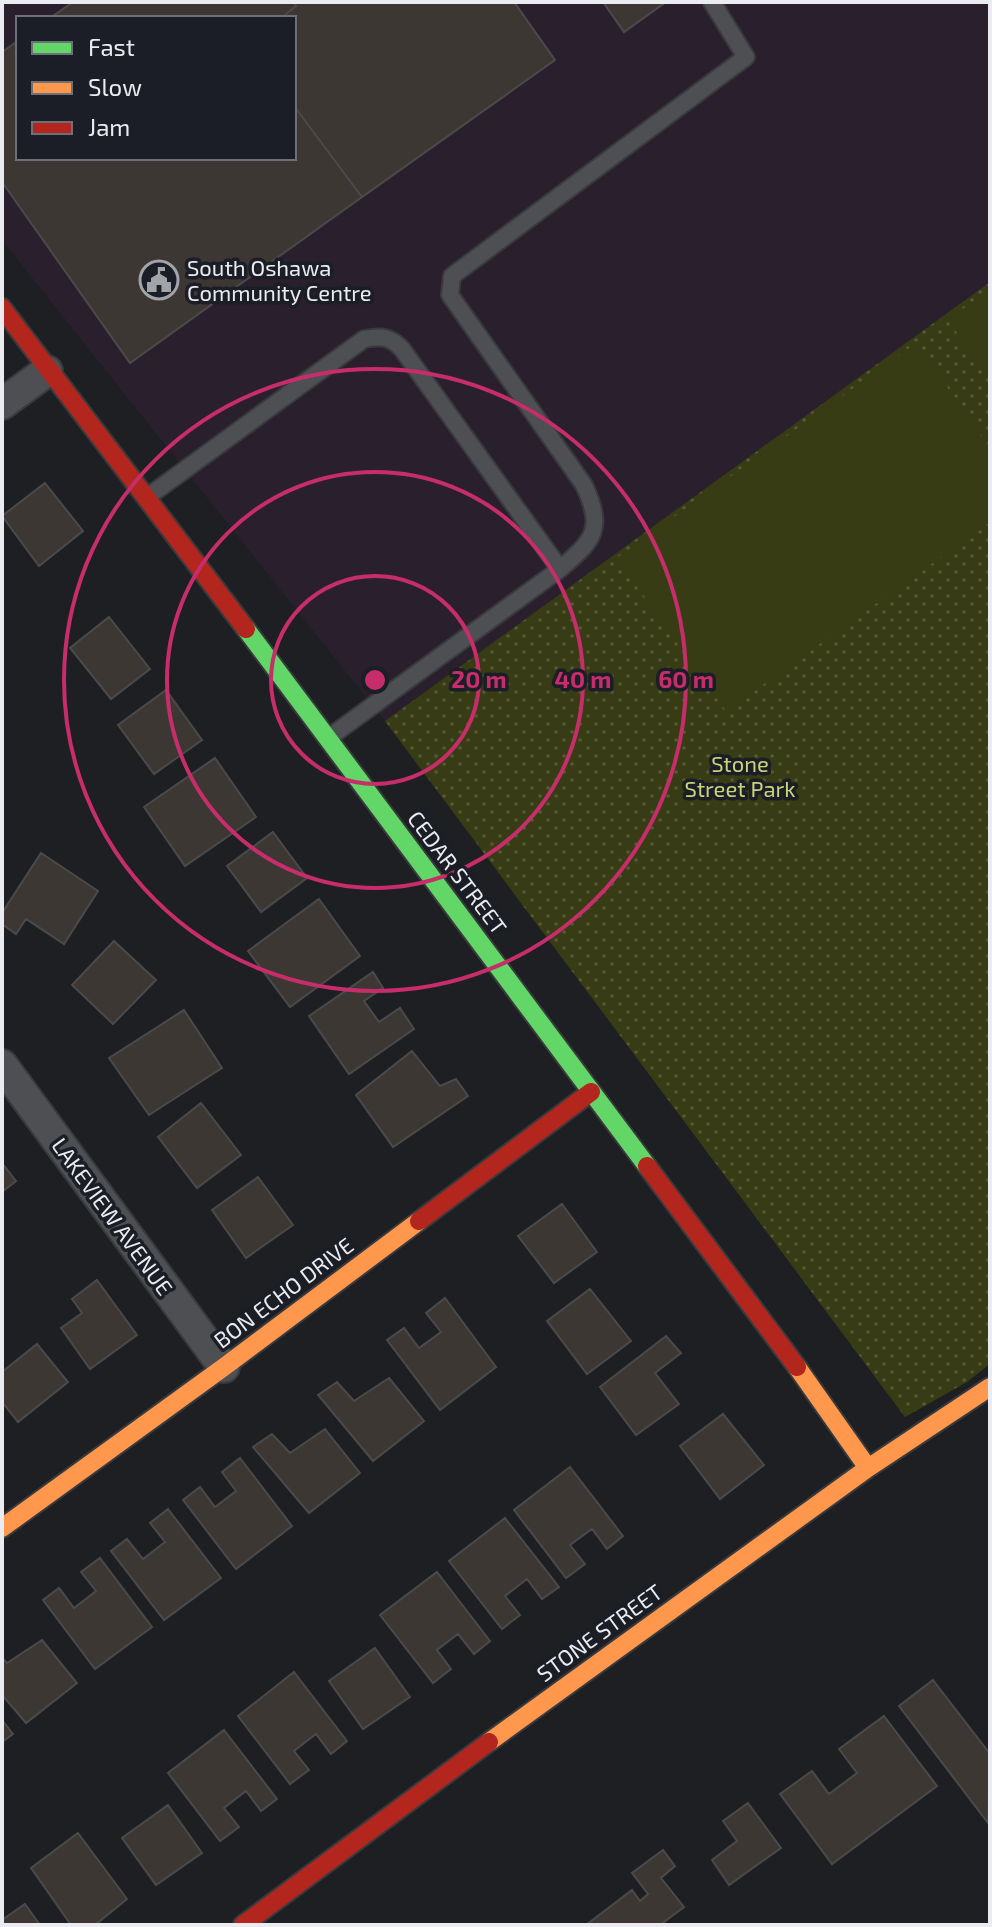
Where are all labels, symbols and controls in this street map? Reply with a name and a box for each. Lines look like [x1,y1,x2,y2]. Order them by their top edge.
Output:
legend [16,16,296,160]
text: Fast [88,32,135,61]
text: Slow [88,72,142,101]
text: Jam [88,112,130,141]
place label: South Oshawa Community Centre [187,254,372,305]
public building icon: South Oshawa Community Centre [138,259,180,301]
text: 20 m [451,664,507,693]
text: 40 m [555,664,611,693]
text: 60 m [658,664,714,693]
centre of rings [361,666,389,694]
park label: Stone Street Park [684,750,796,801]
street label: CEDAR STREET [403,805,513,939]
street label: LAKEVIEW AVENUE [47,1132,179,1300]
street label: BON ECHO DRIVE [208,1231,358,1353]
street label: STONE STREET [531,1578,667,1686]

